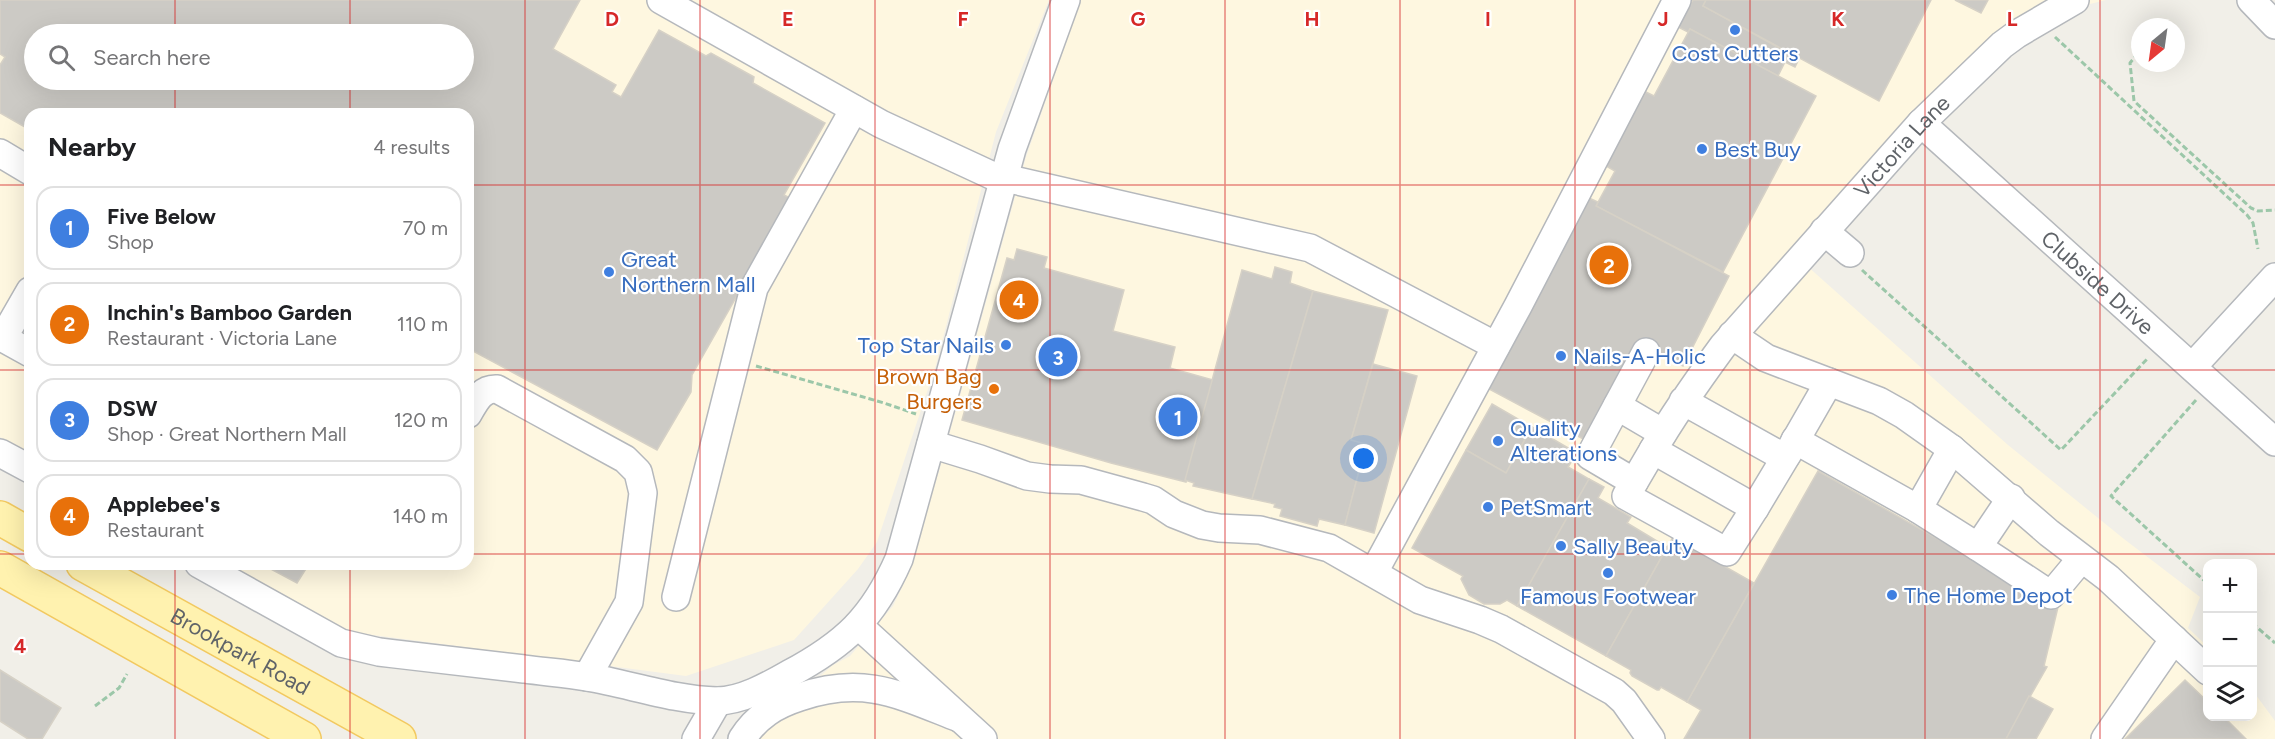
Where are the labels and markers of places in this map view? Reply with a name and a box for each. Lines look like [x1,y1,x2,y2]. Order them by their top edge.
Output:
marker: Cost Cutters [1728,23,1742,37]
place label: Cost Cutters [1671,40,1799,67]
place label: Best Buy [1714,136,1801,163]
marker: Best Buy [1695,142,1709,156]
pin: 2 [1590,242,1628,288]
place label: Great Northern Mall [621,246,756,298]
marker: Great Northern Mall [602,265,616,279]
pin: 4 [1000,278,1038,322]
place label: Top Star Nails [858,332,994,359]
pin: 3 [1038,334,1078,380]
marker: Top Star Nails [999,338,1013,352]
place label: Nails-A-Holic [1573,343,1706,370]
marker: Nails-A-Holic [1554,349,1568,363]
place label: Brown Bag Burgers [876,363,982,415]
marker: Brown Bag Burgers [987,382,1001,396]
pin: 1 [1158,394,1198,440]
place label: Quality Alterations [1510,415,1617,467]
marker: Quality Alterations [1491,434,1505,448]
place label: PetSmart [1500,494,1592,521]
marker: PetSmart [1481,500,1495,514]
place label: Sally Beauty [1573,533,1694,560]
marker: Sally Beauty [1554,539,1568,553]
marker: Famous Footwear [1601,566,1615,580]
place label: The Home Depot [1904,582,2073,609]
place label: Famous Footwear [1520,583,1696,610]
marker: The Home Depot [1885,588,1899,602]

